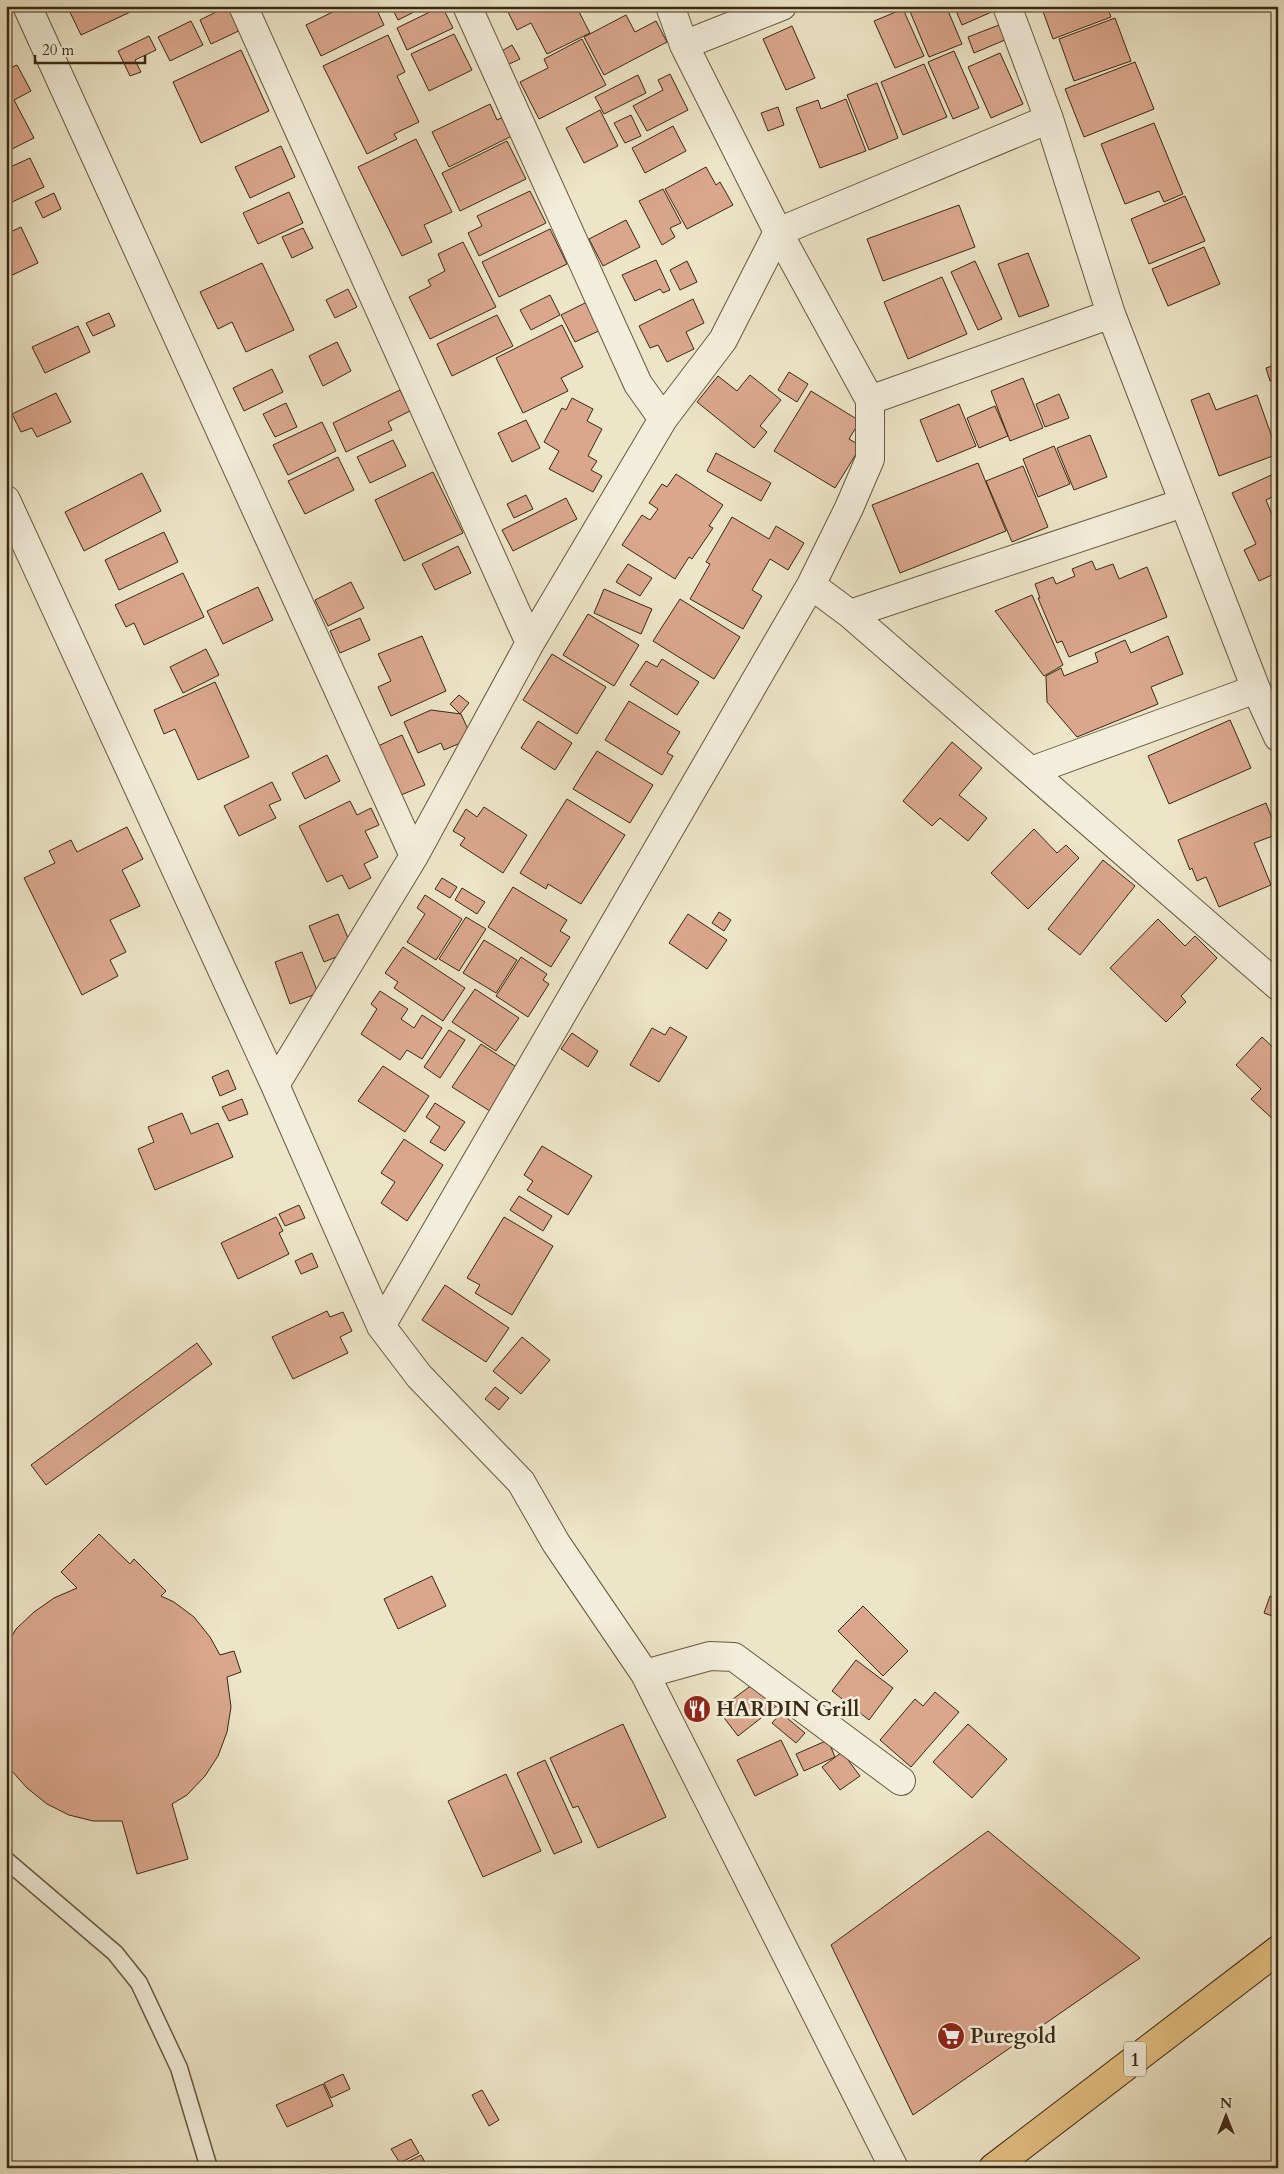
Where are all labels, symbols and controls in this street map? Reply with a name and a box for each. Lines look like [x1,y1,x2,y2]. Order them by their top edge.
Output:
scale bar [35,32,145,64]
text: 20 m [42,40,74,60]
restaurant icon: HARDIN Grill [682,1694,712,1724]
place label: HARDIN Grill [716,1695,859,1724]
supermarket icon: Puregold [936,2021,966,2051]
place label: Puregold [970,2022,1056,2051]
road number: 1 [1124,2042,1146,2076]
north arrow [1202,2092,1252,2142]
text: N [1220,2094,1232,2113]

